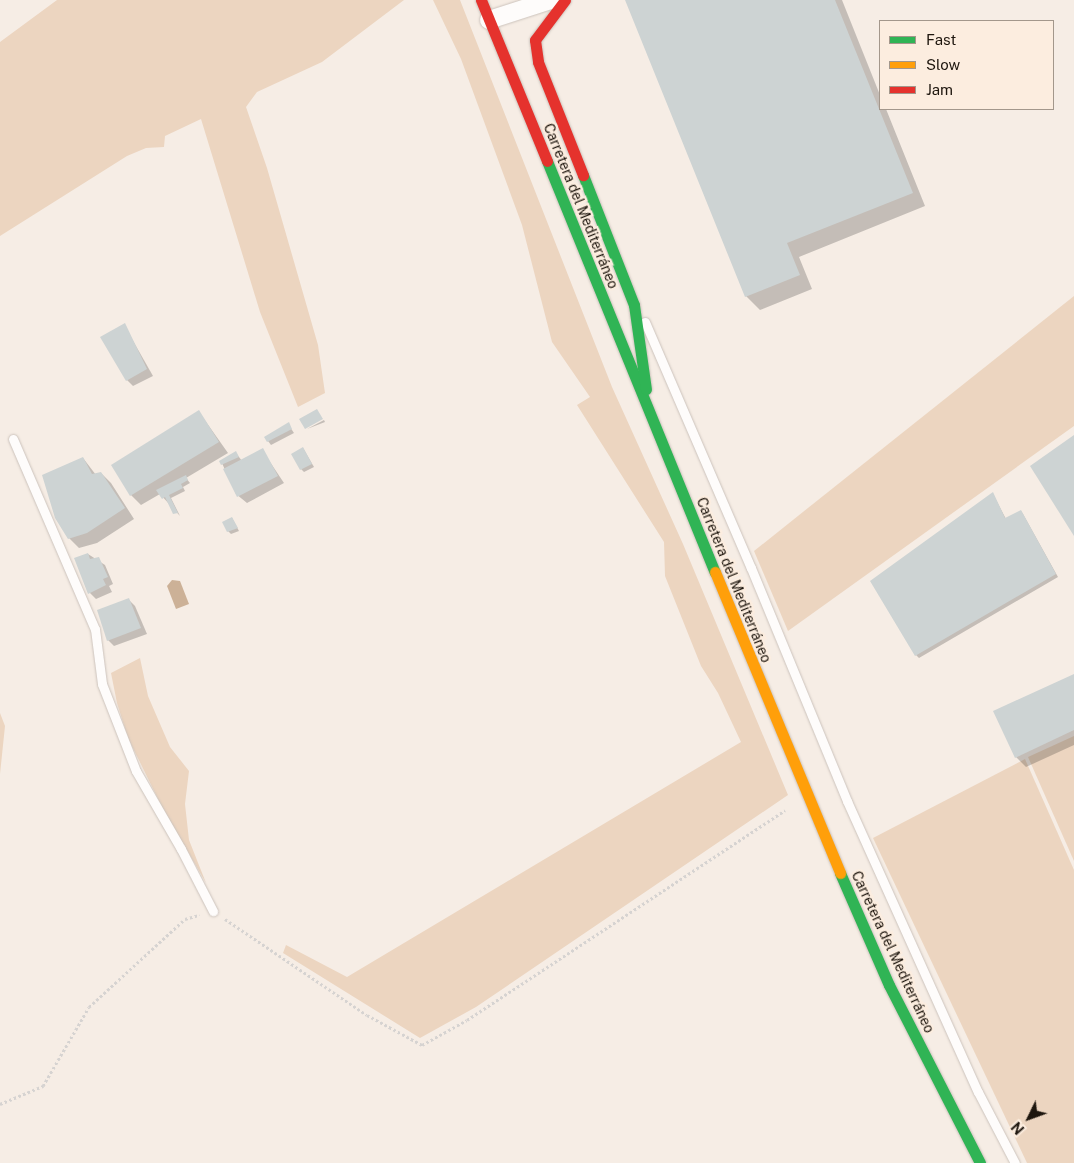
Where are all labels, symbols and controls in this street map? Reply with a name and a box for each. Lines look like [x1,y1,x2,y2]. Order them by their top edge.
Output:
legend [879,20,1054,110]
text: Fast [926,31,956,48]
text: Slow [926,56,960,73]
text: Jam [926,81,953,98]
street label: Carretera del Mediterráneo [540,121,622,291]
street label: Carretera del Mediterráneo [693,495,775,665]
street label: Carretera del Mediterráneo [848,868,938,1036]
north arrow [1004,1093,1054,1143]
text: N [1008,1119,1027,1137]

